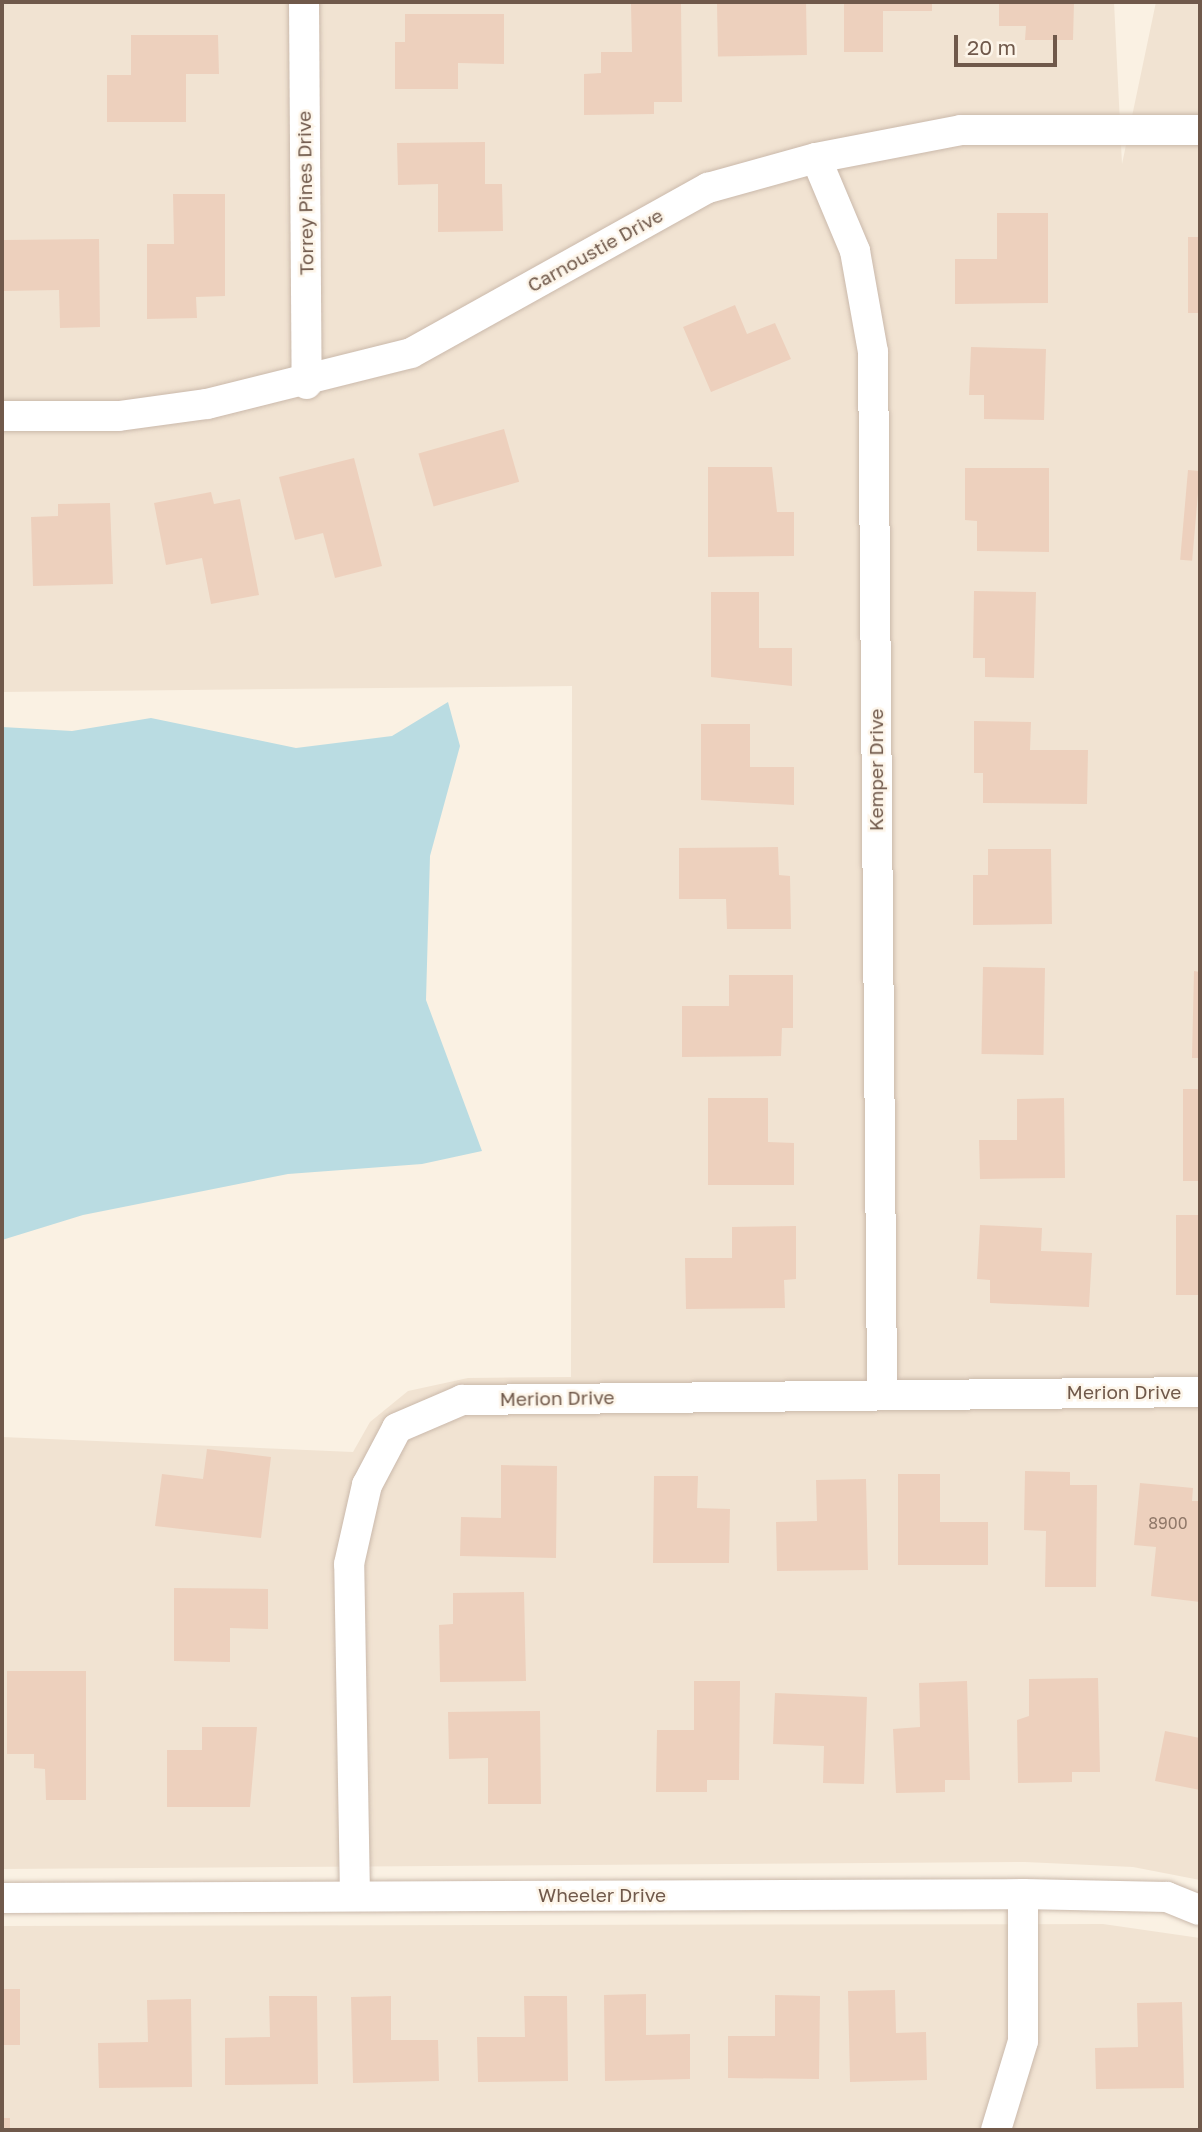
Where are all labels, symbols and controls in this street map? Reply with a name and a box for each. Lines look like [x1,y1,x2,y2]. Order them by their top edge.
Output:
scale bar [957,21,1060,65]
text: 20 m [967,34,1016,60]
street label: Torrey Pines Drive [292,111,318,275]
street label: Carnoustie Drive [523,203,667,297]
street label: Kemper Drive [865,709,887,831]
street label: Merion Drive [1067,1381,1181,1403]
street label: Merion Drive [499,1386,615,1410]
house number: 8900 [1148,1513,1188,1533]
street label: Wheeler Drive [538,1884,666,1906]

